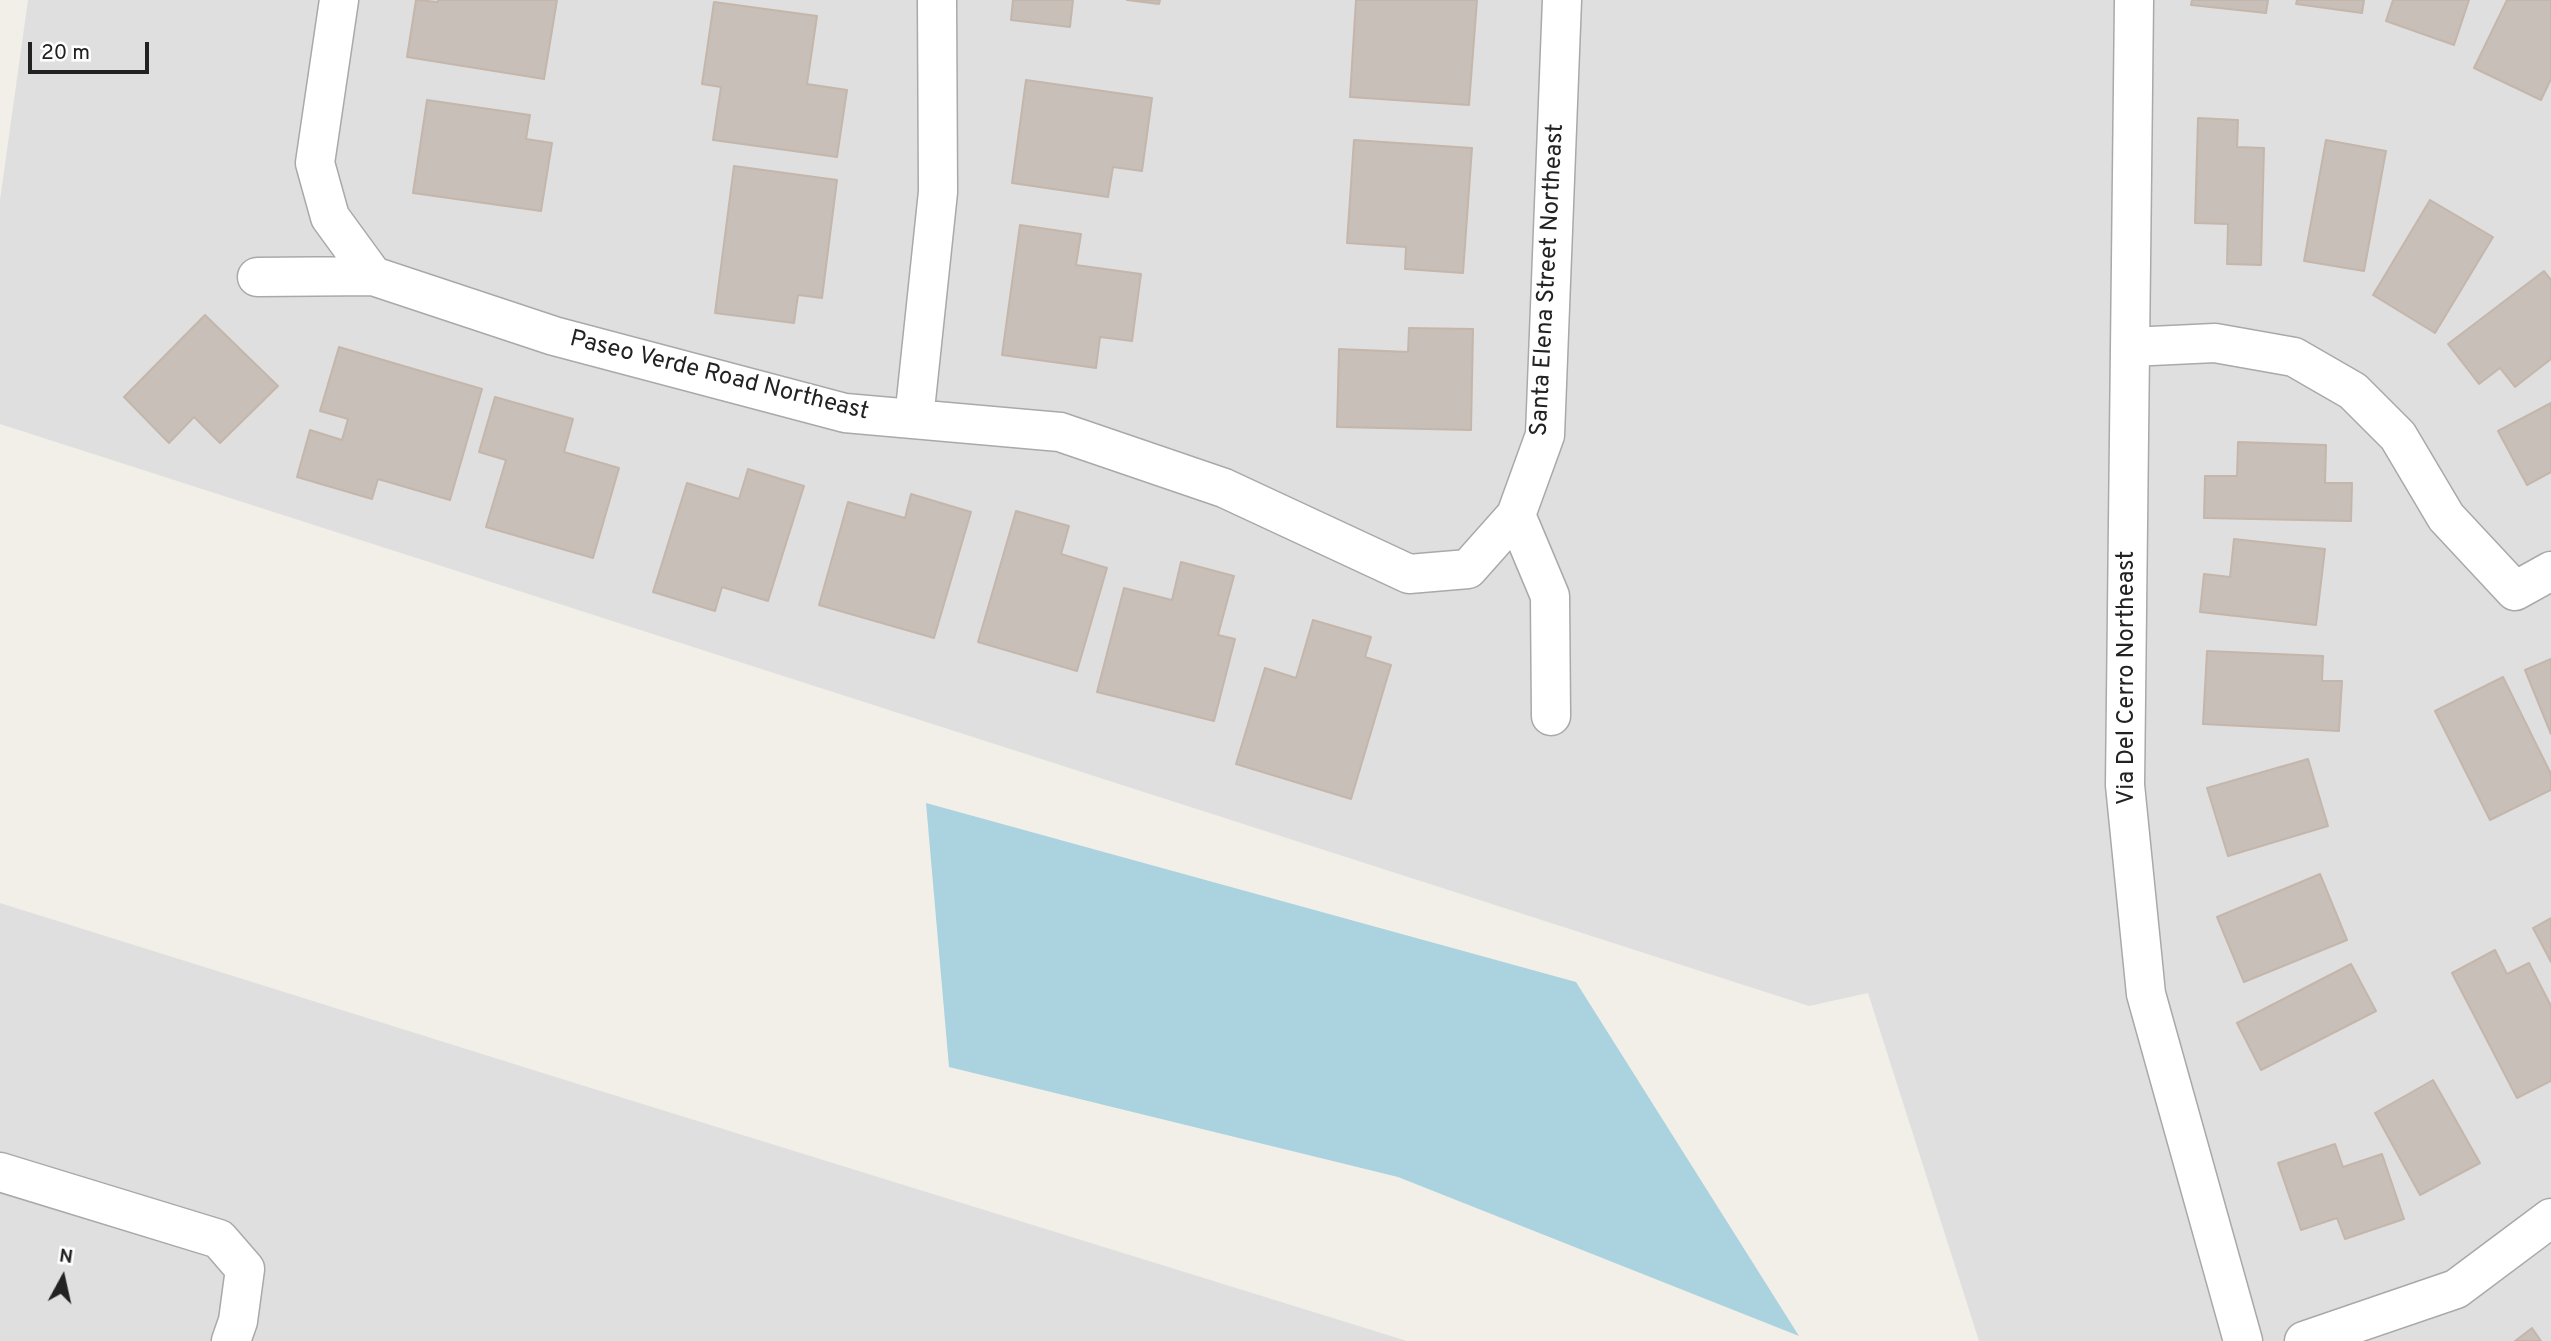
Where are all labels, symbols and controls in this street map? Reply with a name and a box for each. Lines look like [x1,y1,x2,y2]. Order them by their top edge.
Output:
scale bar [32,28,152,72]
text: 20 m [41,40,90,67]
street label: Santa Elena Street Northeast [1526,123,1572,437]
street label: Paseo Verde Road Northeast [567,326,871,428]
street label: Via Del Cerro Northeast [2114,551,2142,805]
north arrow [28,1243,98,1313]
text: N [57,1244,74,1270]

